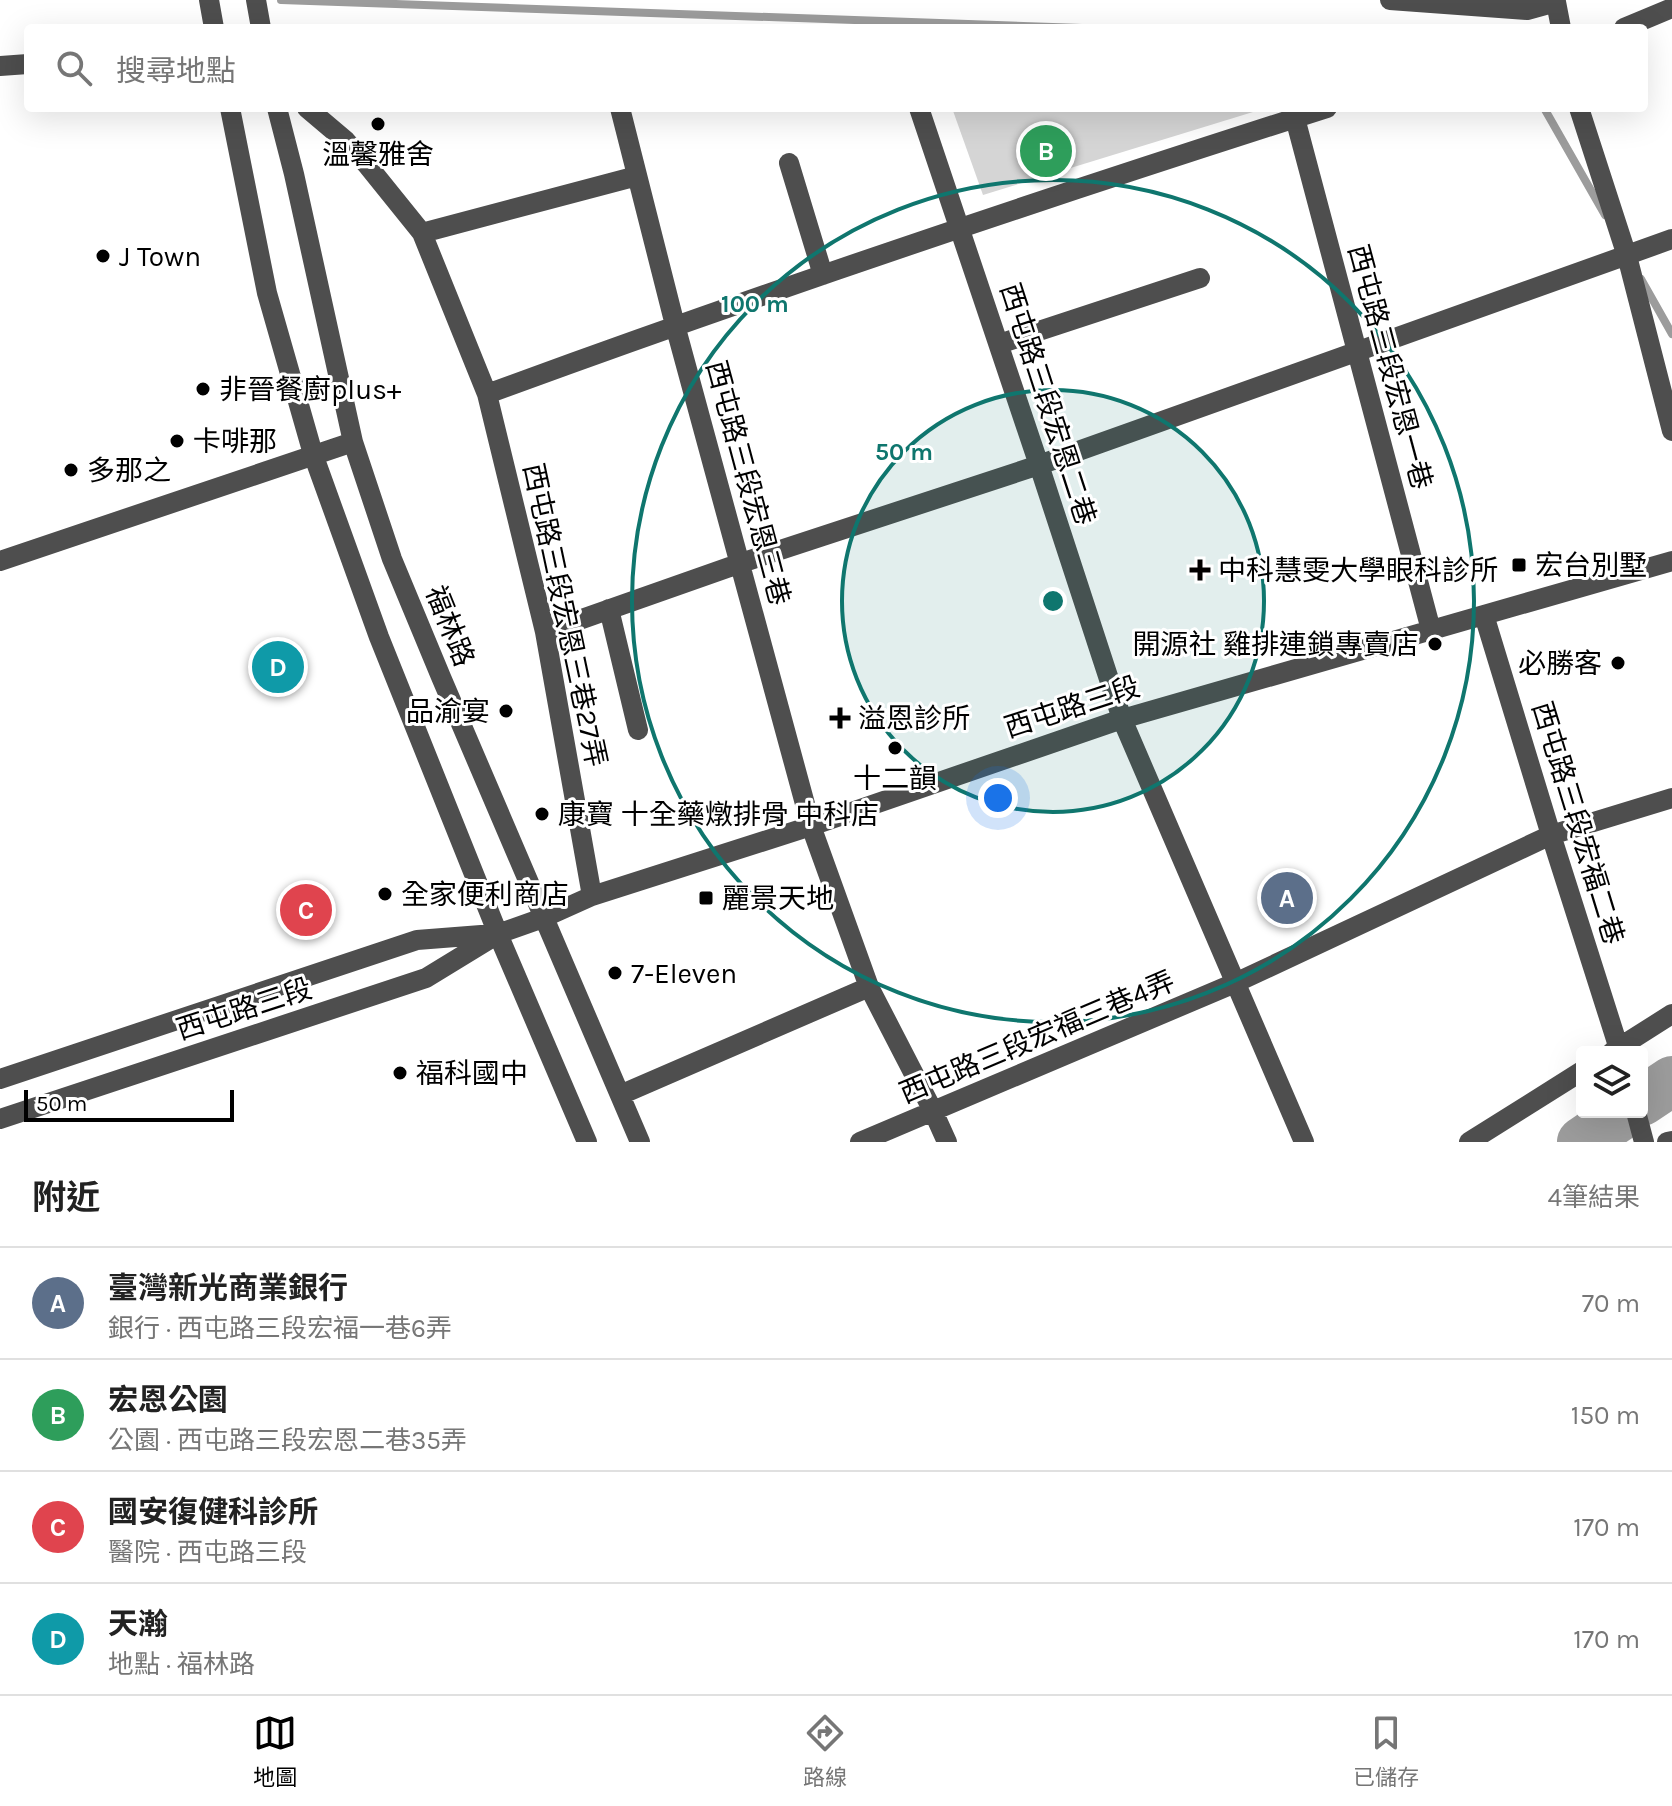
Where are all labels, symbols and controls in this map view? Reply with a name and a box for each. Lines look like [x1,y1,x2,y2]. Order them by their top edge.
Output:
search box [24,24,1648,112]
icon: search [52,46,96,90]
text: 搜尋地點 [116,53,236,89]
marker: 溫馨雅舍 [369,115,387,133]
pin: B [1020,121,1072,181]
place label: 溫馨雅舍 [322,138,434,171]
place label: J Town [119,240,201,273]
street label: 西屯路三段宏恩一巷 [1341,241,1439,493]
marker: J Town [94,247,112,265]
street label: 西屯路三段宏恩二巷 [993,279,1103,529]
text: 100 m [721,290,789,318]
street label: 西屯路三段宏恩三巷 [699,357,797,609]
place label: 非晉餐廚plus+ [219,373,402,406]
marker: 非晉餐廚plus+ [194,380,212,398]
place label: 卡啡那 [193,425,277,458]
marker: 卡啡那 [168,432,186,450]
text: 50 m [875,438,933,466]
place label: 多那之 [87,454,171,487]
street label: 西屯路三段宏恩三巷27弄 [517,460,613,770]
marker: 多那之 [62,461,80,479]
place label: 宏台別墅 [1535,549,1647,582]
place label: 中科慧雯大學眼科診所 [1218,554,1498,587]
marker: 宏台別墅 [1510,556,1528,574]
marker: 中科慧雯大學眼科診所 [1189,559,1211,581]
street label: 福林路 [419,581,481,671]
centre of rings [1039,587,1067,615]
place label: 開源社 雞排連鎖專賣店 [1132,628,1419,661]
marker: 開源社 雞排連鎖專賣店 [1426,635,1444,653]
pin: D [252,637,304,697]
place label: 必勝客 [1518,647,1602,680]
marker: 必勝客 [1609,654,1627,672]
street label: 西屯路三段 [1000,670,1144,744]
place label: 品渝宴 [406,695,490,728]
street label: 西屯路三段宏福二巷 [1525,698,1631,948]
marker: 品渝宴 [497,702,515,720]
place label: 溢恩診所 [858,702,970,735]
marker: 溢恩診所 [829,707,851,729]
marker: 十二韻 [886,739,904,757]
place label: 十二韻 [853,762,937,795]
your location [978,778,1018,818]
place label: 康寶 十全藥燉排骨 中科店 [558,798,879,831]
marker: 康寶 十全藥燉排骨 中科店 [533,805,551,823]
pin: A [1261,868,1313,928]
place label: 全家便利商店 [401,878,569,911]
pin: C [280,880,332,940]
place label: 麗景天地 [722,882,834,915]
marker: 全家便利商店 [376,885,394,903]
marker: 麗景天地 [697,889,715,907]
place label: 7-Eleven [631,957,737,990]
marker: 7-Eleven [606,964,624,982]
street label: 西屯路三段宏福三巷4弄 [894,964,1180,1110]
street label: 西屯路三段 [172,972,316,1046]
map controls [1576,1046,1648,1118]
button: layers [1576,1046,1648,1118]
place label: 福科國中 [416,1057,528,1090]
marker: 福科國中 [391,1064,409,1082]
scale bar [24,1086,234,1122]
text: 50 m [36,1091,87,1117]
text: 附近 [32,1178,100,1218]
text: 4筆結果 [1547,1182,1640,1213]
text: 臺灣新光商業銀行 [108,1270,348,1306]
text: A [50,1288,66,1319]
text: 70 m [1582,1288,1640,1319]
text: 銀行 · 西屯路三段宏福一巷6弄 [108,1313,452,1344]
text: 宏恩公園 [108,1382,228,1418]
text: B [50,1400,66,1431]
text: 150 m [1571,1400,1640,1431]
text: 公園 · 西屯路三段宏恩二巷35弄 [108,1425,467,1456]
text: 國安復健科診所 [108,1494,318,1530]
text: C [50,1512,66,1543]
text: 170 m [1573,1512,1640,1543]
text: 醫院 · 西屯路三段 [108,1537,307,1568]
text: 天瀚 [108,1606,168,1642]
text: D [49,1624,67,1655]
text: 170 m [1573,1624,1640,1655]
text: 地點 · 福林路 [108,1649,255,1680]
tab: 地圖 [253,1711,297,1791]
tab: 路線 [803,1711,847,1791]
tab: 已儲存 [1353,1711,1419,1791]

